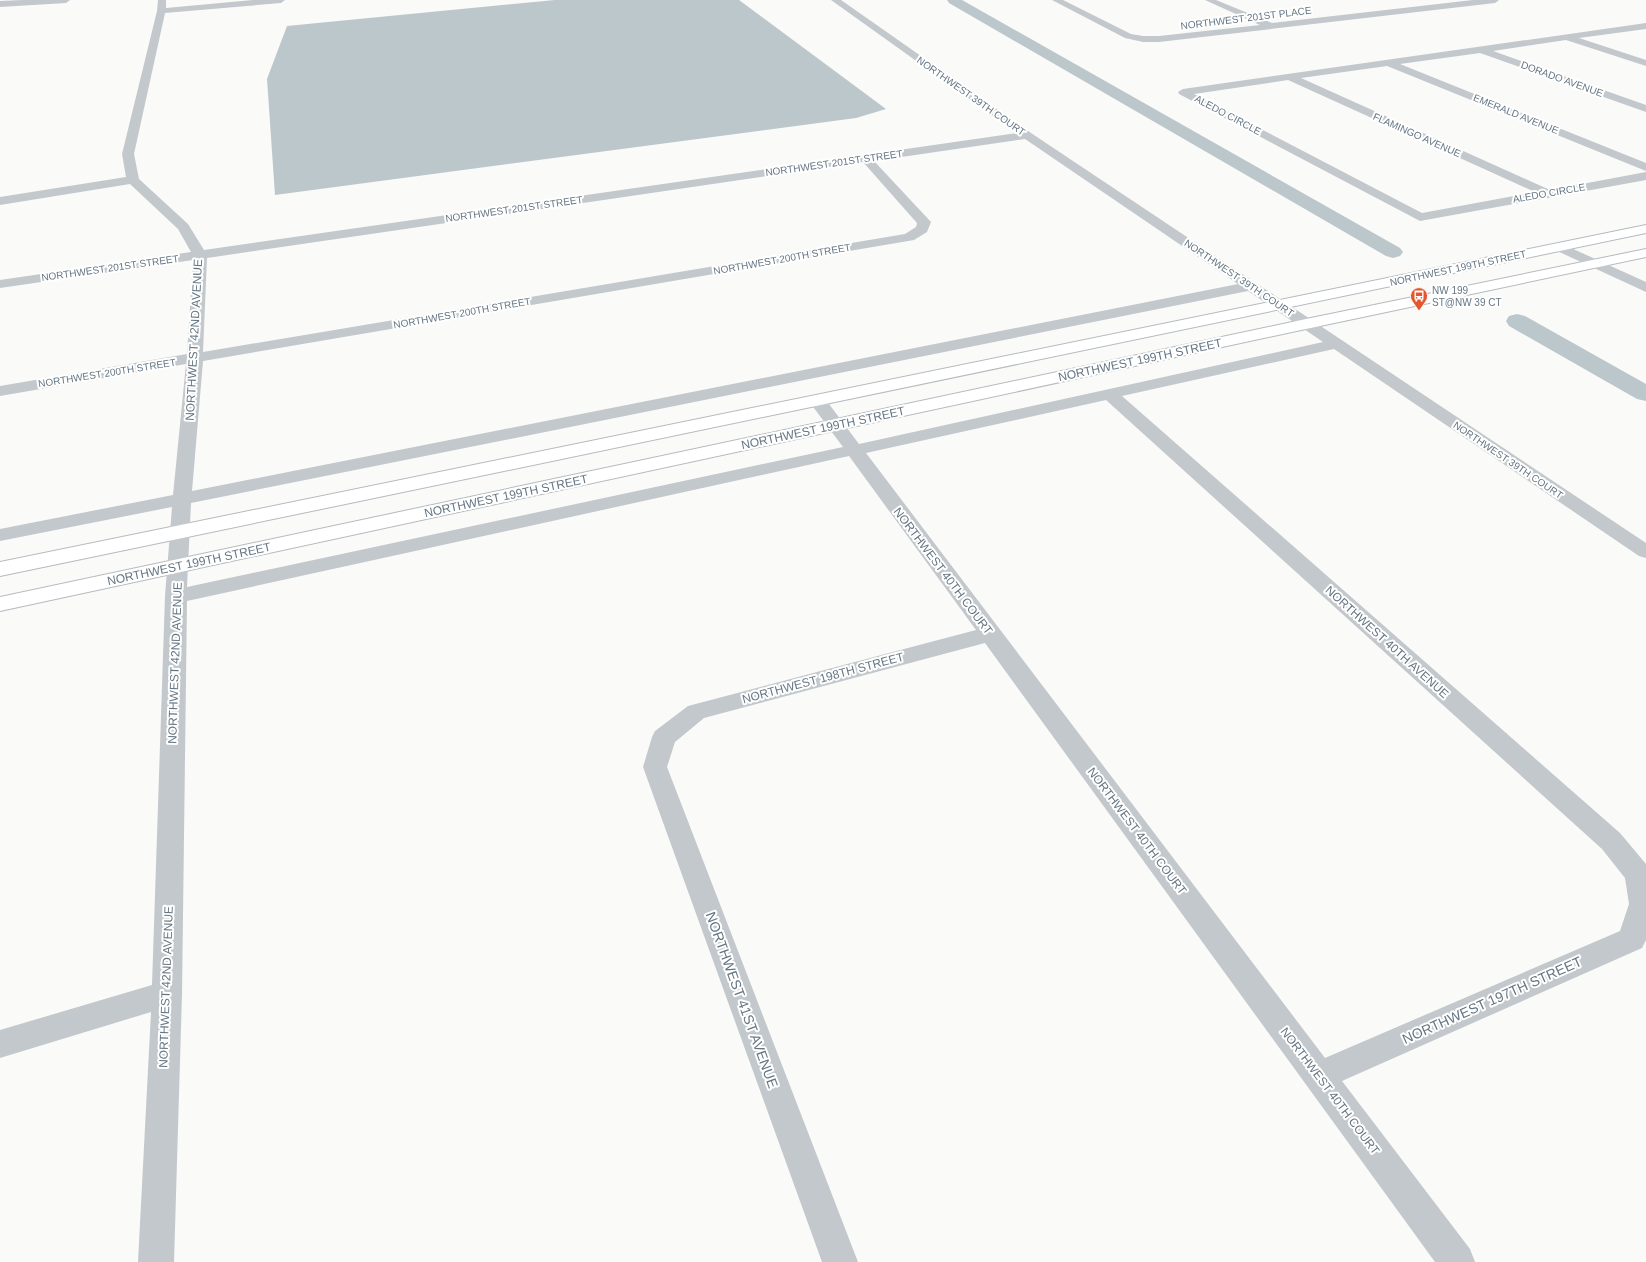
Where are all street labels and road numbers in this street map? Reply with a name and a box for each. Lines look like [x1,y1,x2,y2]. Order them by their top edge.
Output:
street label: NORTHWEST 201ST PLACE [1180,4,1312,31]
street label: NORTHWEST 39TH COURT [915,54,1027,138]
street label: DORADO AVENUE [1519,59,1605,99]
street label: EMERALD AVENUE [1472,92,1561,136]
street label: ALEDO CIRCLE [1193,93,1263,137]
street label: FLAMINGO AVENUE [1371,111,1463,159]
street label: NORTHWEST 201ST STREET [765,148,903,178]
street label: ALEDO CIRCLE [1512,181,1586,205]
street label: NORTHWEST 201ST STREET [445,194,583,224]
street label: NORTHWEST 39TH COURT [1182,237,1296,319]
street label: NORTHWEST 200TH STREET [713,242,851,276]
street label: NORTHWEST 199TH STREET [1389,248,1527,288]
street label: NORTHWEST 201ST STREET [41,253,179,283]
street label: NORTHWEST 42ND AVENUE [183,259,205,421]
street label: NORTHWEST 200TH STREET [393,296,531,330]
street label: NORTHWEST 199TH STREET [1057,336,1224,384]
street label: NORTHWEST 200TH STREET [37,357,177,389]
street label: NORTHWEST 199TH STREET [740,404,907,452]
street label: NORTHWEST 39TH COURT [1451,419,1565,501]
street label: NORTHWEST 199TH STREET [423,472,590,520]
street label: NORTHWEST 40TH COURT [891,505,996,638]
street label: NORTHWEST 199TH STREET [106,540,273,588]
street label: NORTHWEST 42ND AVENUE [165,582,185,744]
street label: NORTHWEST 40TH AVENUE [1323,583,1451,701]
street label: NORTHWEST 198TH STREET [741,649,906,706]
street label: NORTHWEST 40TH COURT [1085,765,1190,898]
street label: NORTHWEST 42ND AVENUE [156,906,176,1068]
street label: NORTHWEST 41ST AVENUE [703,910,781,1090]
street label: NORTHWEST 197TH STREET [1400,953,1585,1047]
street label: NORTHWEST 40TH COURT [1278,1025,1383,1158]

